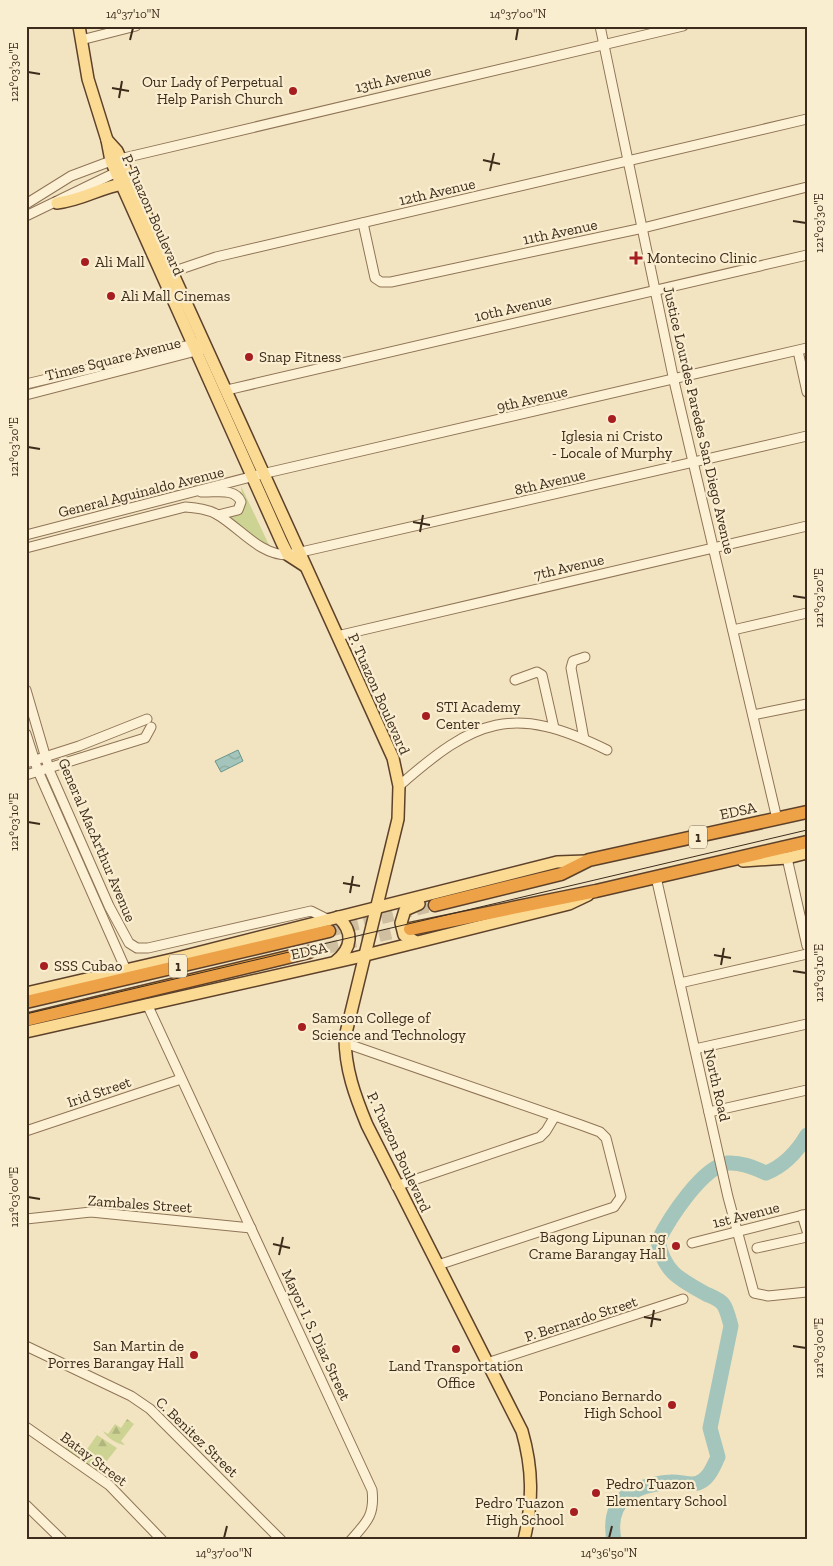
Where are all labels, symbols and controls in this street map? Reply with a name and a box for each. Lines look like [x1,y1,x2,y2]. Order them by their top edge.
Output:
text: 14°37'10"N [106,7,160,21]
text: 14°37'00"N [490,7,546,21]
text: 121°03'30"E [7,42,21,102]
street label: 13th Avenue [353,62,433,96]
place label: Our Lady of Perpetual Help Parish Church [142,73,284,108]
marker: Our Lady of Perpetual Help Parish Church [287,85,299,97]
street label: P. Tuazon Boulevard [118,152,188,279]
street label: 12th Avenue [397,174,477,210]
text: 121°03'30"E [812,193,826,253]
street label: 11th Avenue [521,215,599,249]
place label: Montecino Clinic [647,249,757,267]
marker: Montecino Clinic [629,251,643,265]
place label: Ali Mall [95,253,145,271]
marker: Ali Mall [79,256,91,268]
street label: Justice Lourdes Paredes San Diego Avenue [659,284,739,556]
place label: Ali Mall Cinemas [121,287,230,305]
marker: Ali Mall Cinemas [105,290,117,302]
street label: 10th Avenue [473,290,553,326]
street label: Times Square Avenue [43,333,183,385]
place label: Snap Fitness [259,348,341,366]
marker: Snap Fitness [243,351,255,363]
street label: 9th Avenue [495,382,569,416]
marker: Iglesia ni Cristo - Locale of Murphy [606,413,618,425]
text: 121°03'20"E [7,417,21,477]
place label: Iglesia ni Cristo - Locale of Murphy [552,427,673,462]
street label: General Aguinaldo Avenue [56,463,226,521]
street label: 8th Avenue [513,465,587,499]
street label: 7th Avenue [532,550,606,584]
text: 121°03'20"E [812,568,826,628]
street label: P. Tuazon Boulevard [344,631,414,758]
place label: STI Academy Center [436,698,521,733]
marker: STI Academy Center [420,710,432,722]
street label: General MacArthur Avenue [54,755,140,925]
text: 121°03'10"E [7,793,21,851]
street label: EDSA [718,798,758,824]
road number: 1 [689,826,707,849]
street label: EDSA [289,938,329,964]
text: 121°03'10"E [812,944,826,1002]
road number: 1 [169,954,187,978]
place label: SSS Cubao [54,957,123,975]
marker: SSS Cubao [38,960,50,972]
place label: Samson College of Science and Technology [312,1009,466,1044]
marker: Samson College of Science and Technology [296,1021,308,1033]
street label: North Road [700,1047,734,1124]
street label: Irid Street [65,1073,134,1111]
street label: P. Tuazon Boulevard [363,1089,435,1216]
text: 121°03'00"E [7,1167,21,1227]
street label: Zambales Street [87,1191,193,1217]
street label: 1st Avenue [711,1198,781,1232]
place label: Bagong Lipunan ng Crame Barangay Hall [529,1228,666,1263]
marker: Bagong Lipunan ng Crame Barangay Hall [670,1240,682,1252]
street label: Mayor I. S. Diaz Street [278,1267,354,1404]
street label: P. Bernardo Street [522,1292,640,1346]
text: 121°03'00"E [812,1318,826,1378]
place label: San Martin de Porres Barangay Hall [48,1337,184,1372]
marker: Land Transportation Office [450,1343,462,1355]
marker: San Martin de Porres Barangay Hall [188,1349,200,1361]
place label: Land Transportation Office [389,1357,524,1392]
place label: Ponciano Bernardo High School [539,1387,662,1422]
street label: C. Benitez Street [152,1393,242,1481]
marker: Ponciano Bernardo High School [666,1399,678,1411]
street label: Batay Street [57,1428,131,1490]
place label: Pedro Tuazon Elementary School [606,1475,727,1510]
marker: Pedro Tuazon Elementary School [590,1487,602,1499]
place label: Pedro Tuazon High School [475,1494,564,1529]
marker: Pedro Tuazon High School [568,1506,580,1518]
text: 14°37'00"N [196,1546,252,1560]
text: 14°36'50"N [581,1546,637,1560]

